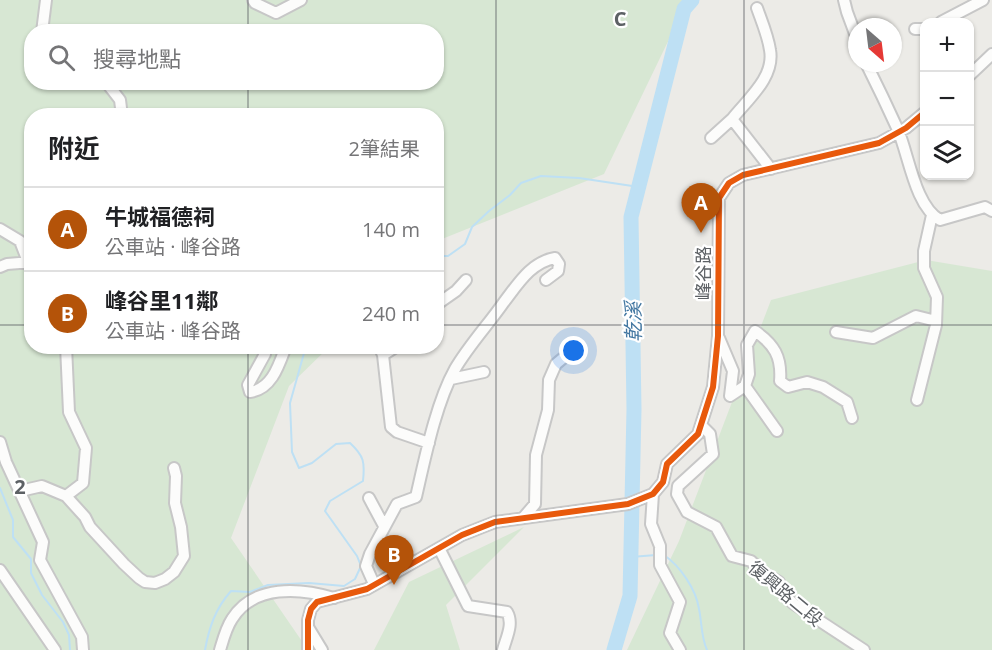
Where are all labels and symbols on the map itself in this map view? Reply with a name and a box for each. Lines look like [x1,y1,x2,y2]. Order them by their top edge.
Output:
text: C [614,5,627,32]
north arrow [848,18,902,72]
pin: A [682,184,720,233]
street label: 峰谷路 [691,246,715,300]
water label: 乾溪 [619,299,647,342]
your location [559,336,588,365]
text: 2 [14,473,26,500]
pin: B [374,536,414,585]
street label: 復興路二段 [744,555,828,631]

